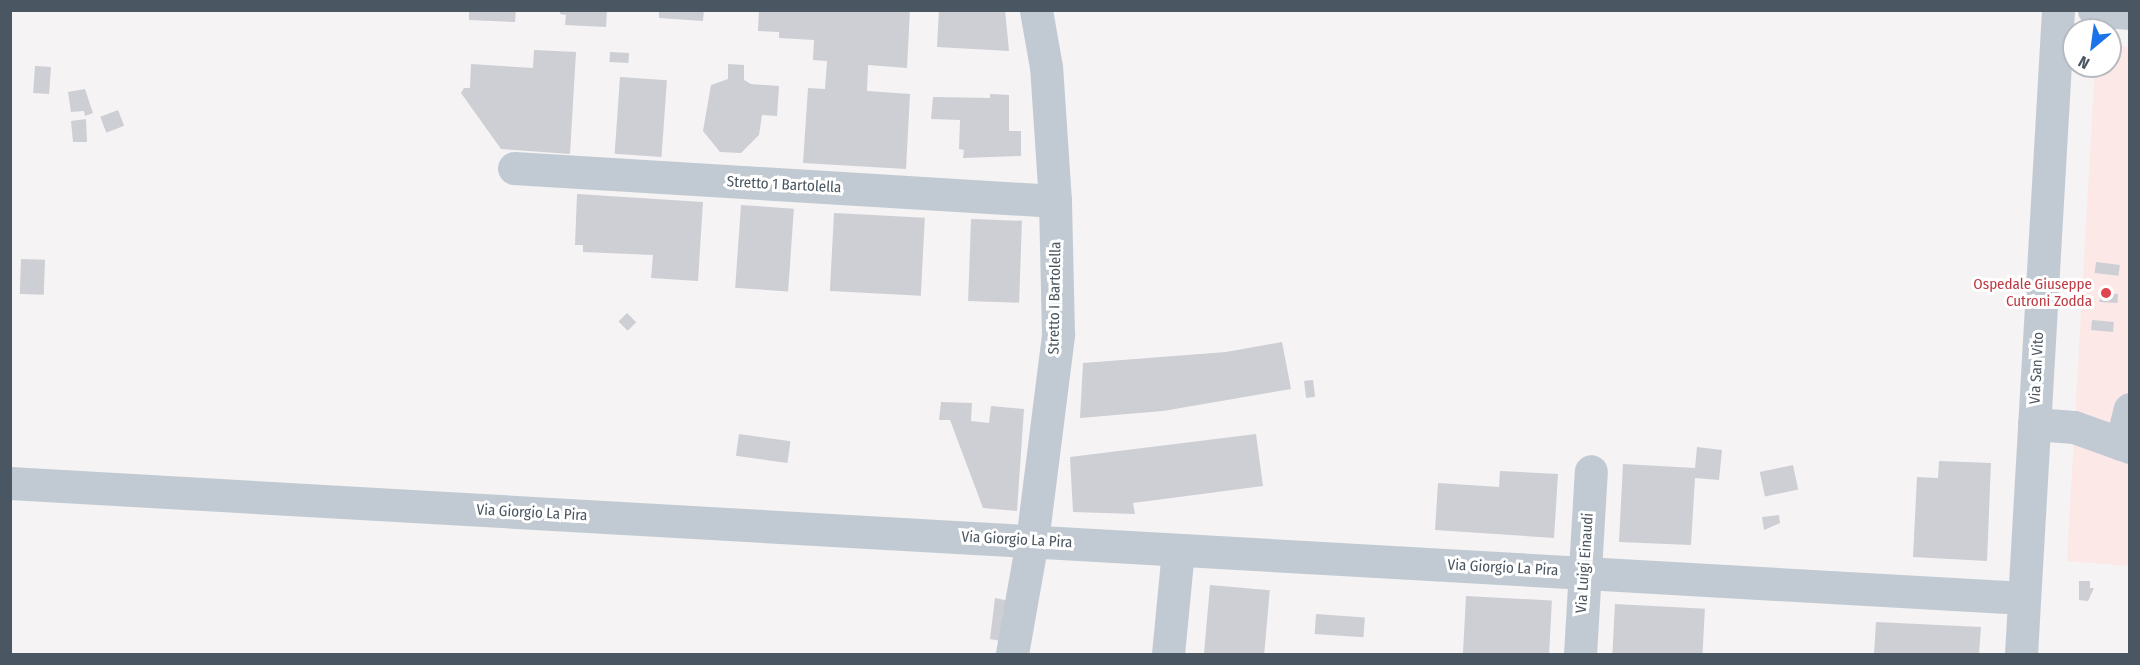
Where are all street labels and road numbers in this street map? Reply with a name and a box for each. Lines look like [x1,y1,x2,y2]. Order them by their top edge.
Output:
street label: Stretto 1 Bartolella [726,173,842,197]
street label: Stretto I Bartolella [1045,241,1065,355]
street label: Via San Vito [2026,331,2048,405]
street label: Via Giorgio La Pira [476,501,588,525]
street label: Via Luigi Einaudi [1573,512,1597,614]
street label: Via Giorgio La Pira [961,528,1073,552]
street label: Via Giorgio La Pira [1447,556,1559,580]

